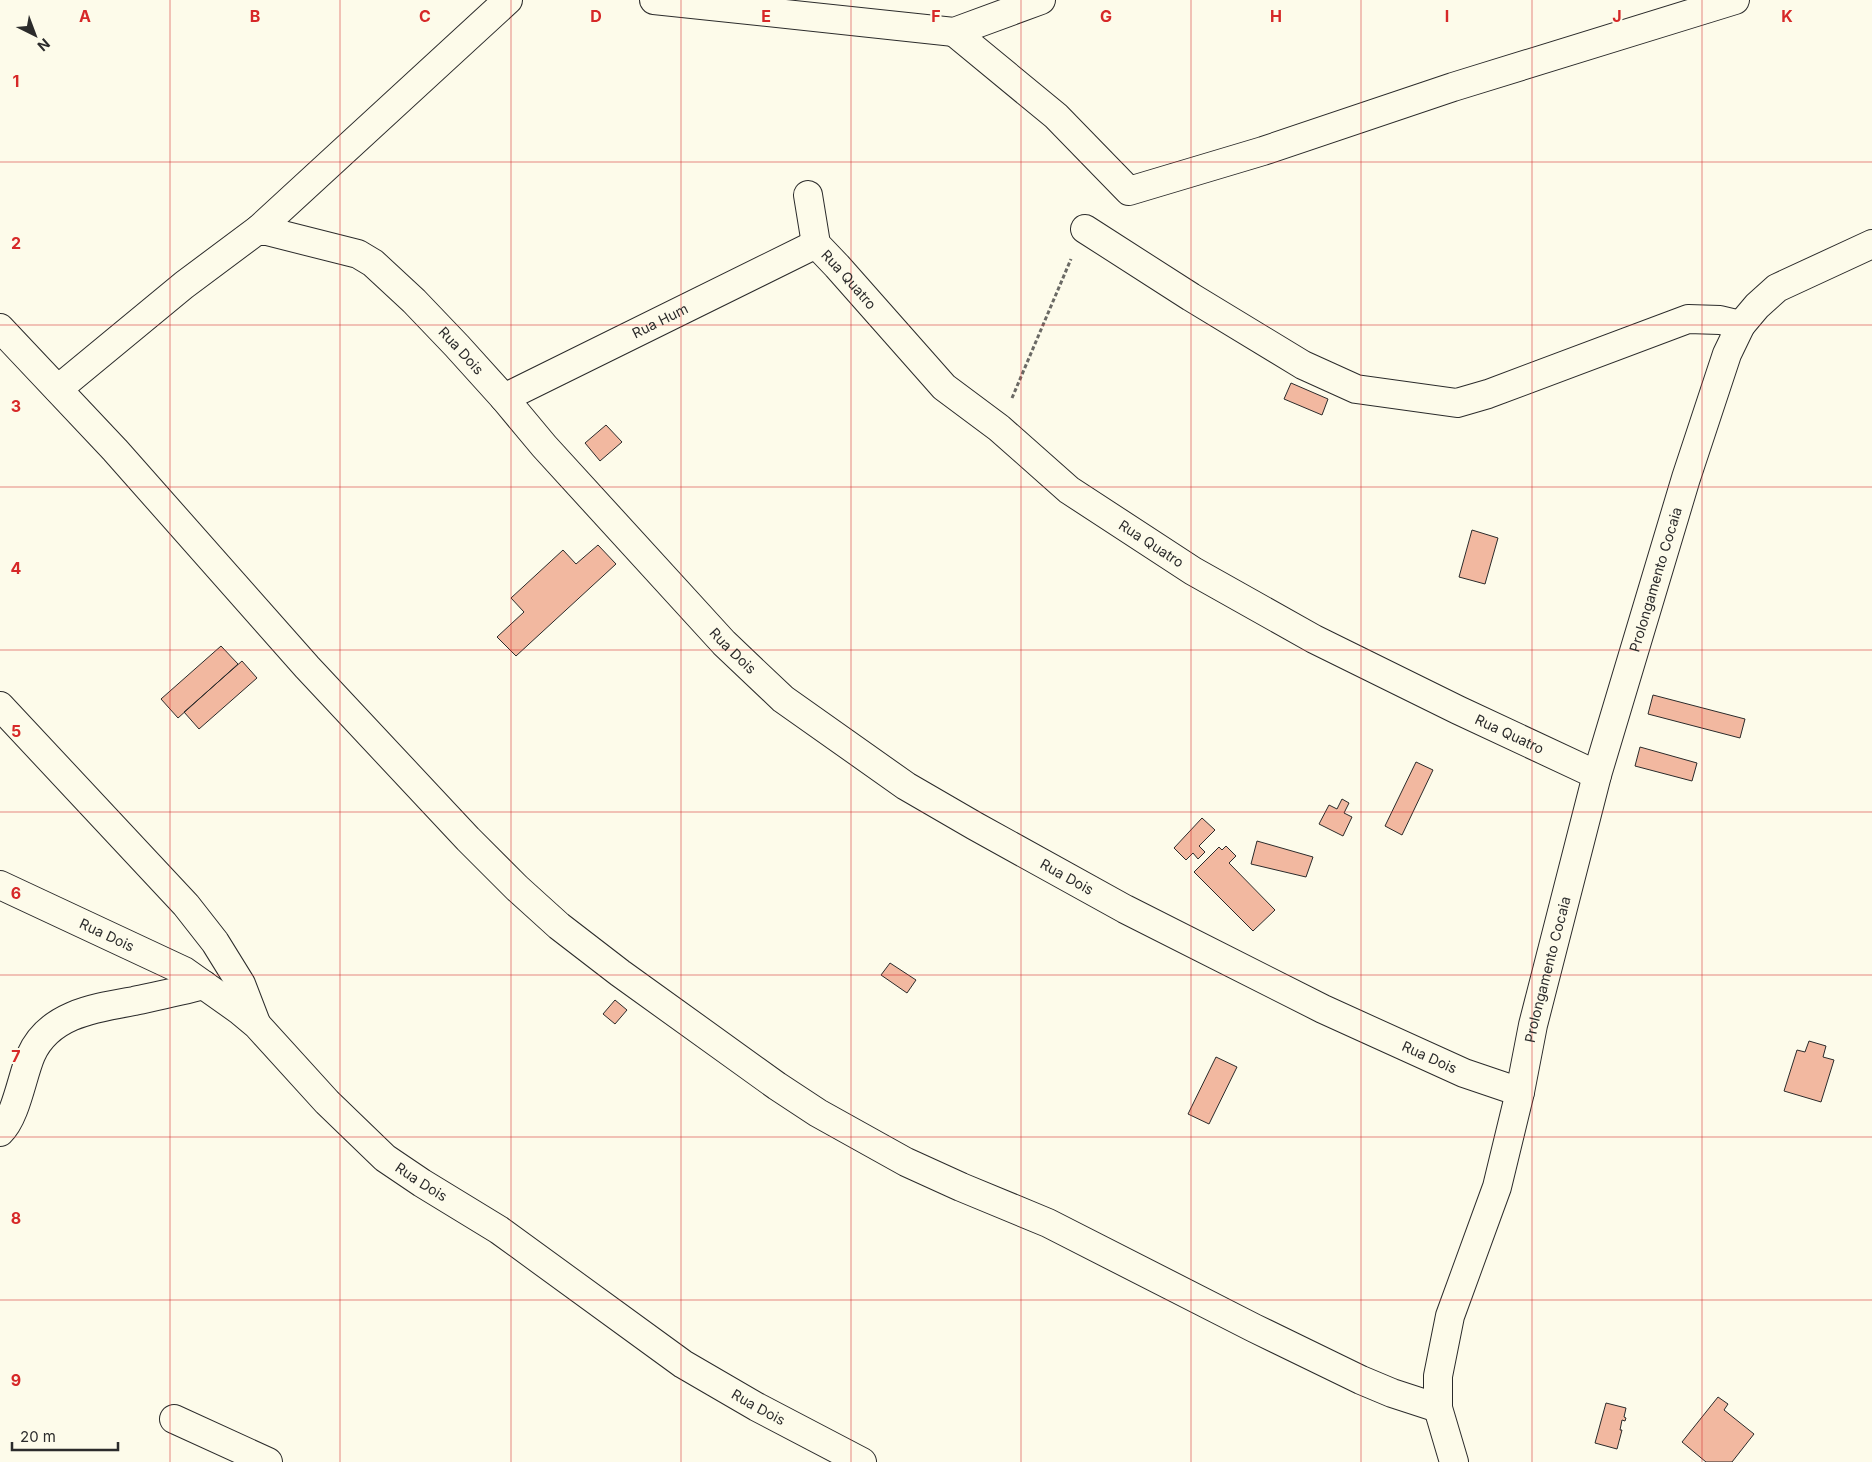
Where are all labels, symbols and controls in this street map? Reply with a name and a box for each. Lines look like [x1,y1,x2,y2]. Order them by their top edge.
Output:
text: A [79,6,91,26]
text: B [250,6,260,26]
text: C [419,6,431,26]
text: D [590,6,602,26]
text: E [761,6,771,26]
text: F [931,6,941,26]
text: G [1100,6,1112,26]
text: H [1270,6,1282,26]
text: I [1445,6,1449,26]
text: J [1612,6,1622,26]
text: K [1781,6,1793,26]
north arrow [10,10,60,60]
text: N [34,35,54,55]
text: 1 [13,71,19,91]
text: 2 [11,233,21,253]
street label: Rua Quatro [818,246,880,312]
street label: Rua Hum [629,300,690,341]
street label: Rua Dois [435,323,487,378]
text: 3 [11,396,21,416]
street label: Prolongamento Cocaia [1625,505,1685,654]
street label: Rua Quatro [1116,516,1187,571]
text: 4 [11,558,22,578]
street label: Rua Dois [706,624,760,677]
street label: Rua Quatro [1473,710,1547,757]
text: 5 [11,721,21,741]
street label: Rua Dois [1038,855,1097,898]
text: 6 [11,883,21,903]
street label: Prolongamento Cocaia [1521,895,1574,1044]
street label: Rua Dois [77,914,137,955]
street label: Rua Dois [1399,1037,1460,1077]
text: 7 [11,1046,21,1066]
street label: Rua Dois [392,1158,451,1204]
text: 8 [11,1208,21,1228]
text: 9 [11,1370,21,1390]
street label: Rua Dois [729,1385,788,1428]
scale bar [12,1420,119,1452]
text: 20 m [20,1427,56,1446]

